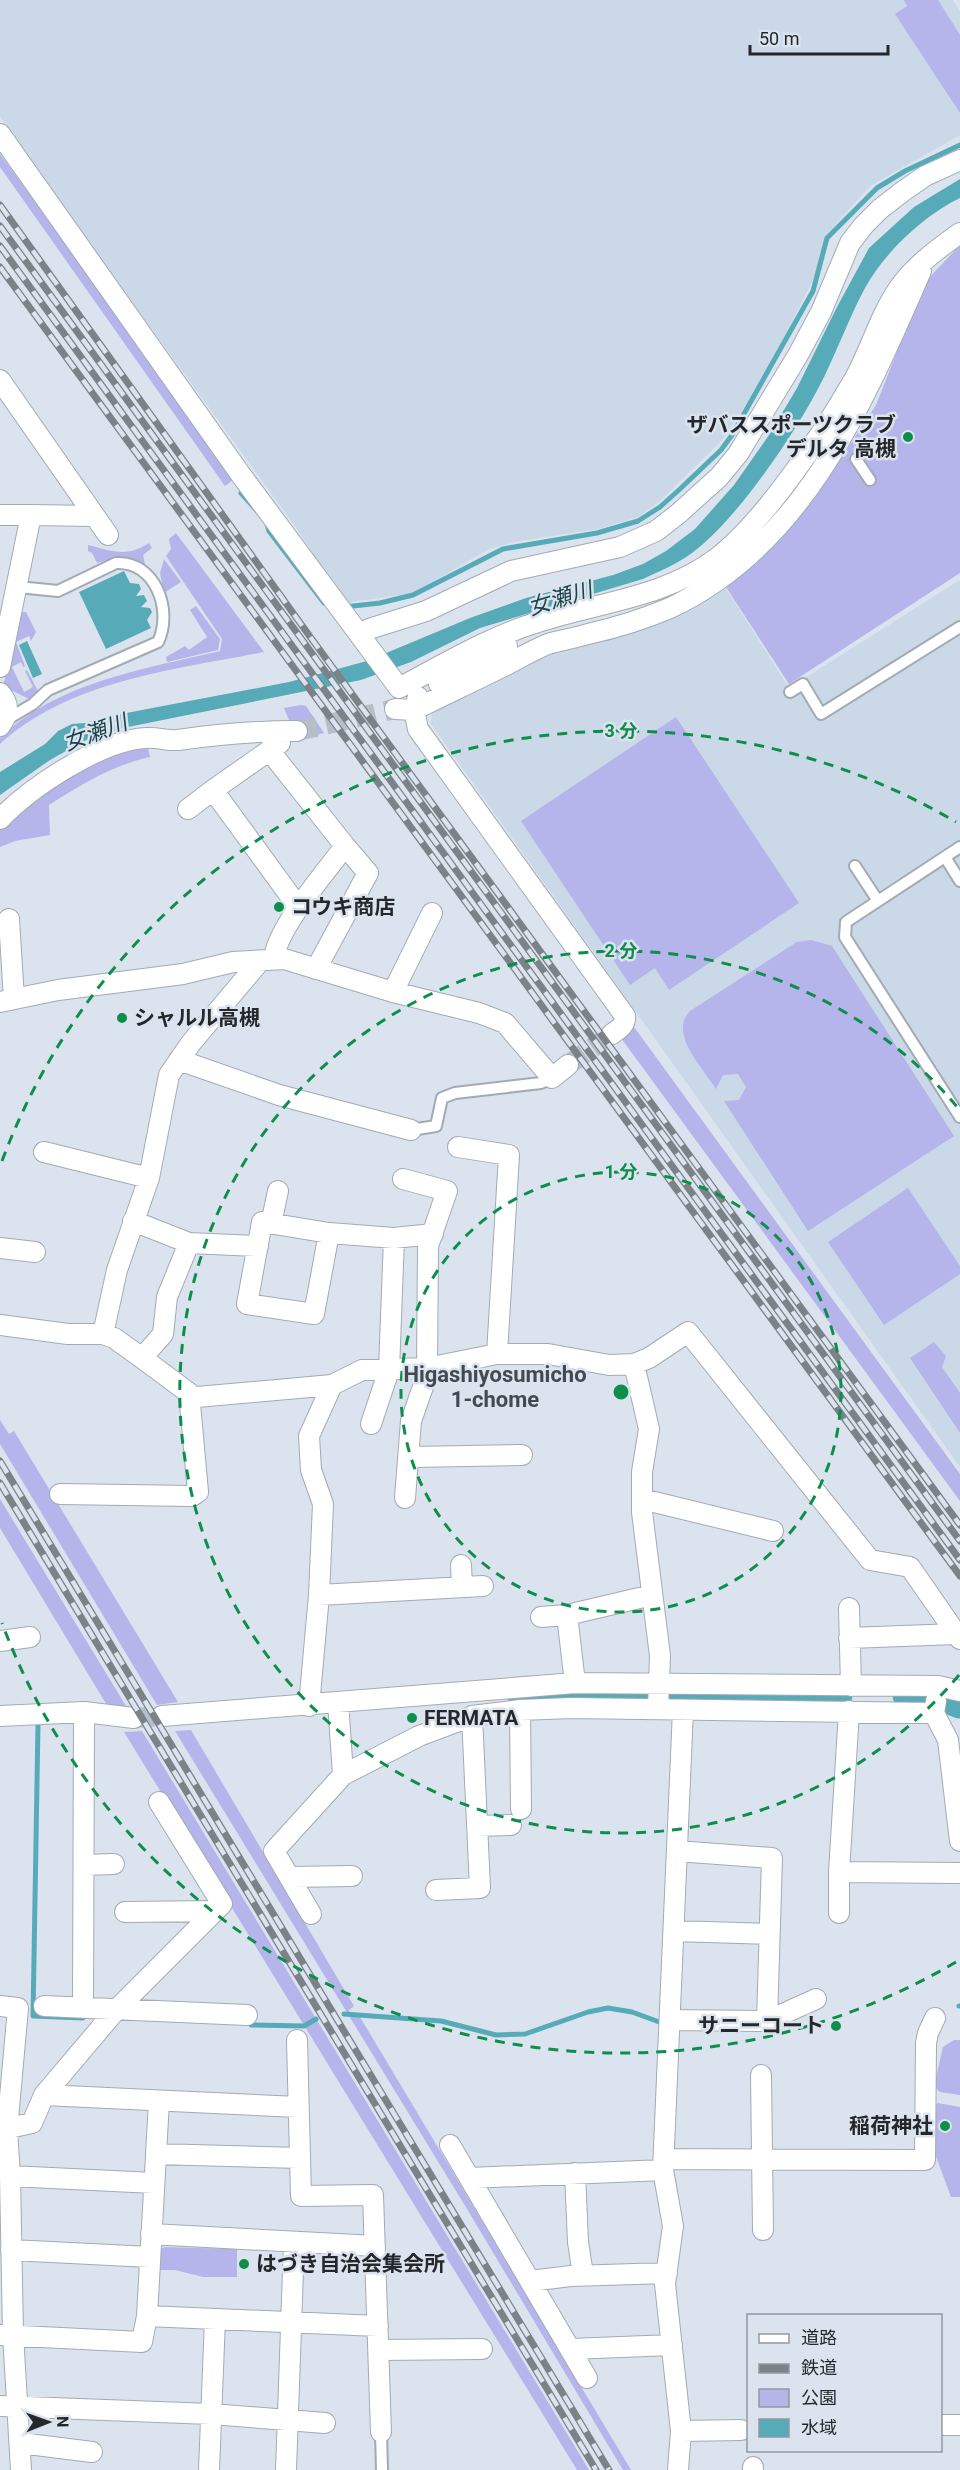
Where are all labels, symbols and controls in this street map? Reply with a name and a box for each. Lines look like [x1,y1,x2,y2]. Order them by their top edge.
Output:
scale bar [750,18,888,56]
text: 50 m [759,28,799,49]
place label: ザバススポーツクラブ デルタ 高槻 [686,413,896,461]
marker: ザバススポーツクラブ デルタ 高槻 [901,430,915,444]
water label: 女瀬川 [525,576,597,620]
water label: 女瀬川 [60,709,132,756]
text: 3 分 [605,720,637,741]
place label: コウキ商店 [291,895,395,919]
marker: コウキ商店 [272,900,286,914]
text: 2 分 [605,940,637,961]
place label: シャルル高槻 [134,1006,260,1030]
marker: シャルル高槻 [115,1011,129,1025]
text: 1 分 [605,1161,637,1182]
district label: Higashiyosumicho 1-chome [403,1362,587,1412]
centre of rings [611,1382,631,1402]
place label: FERMATA [424,1706,519,1730]
marker: FERMATA [405,1711,419,1725]
place label: サニーコート [698,2014,824,2038]
marker: サニーコート [829,2019,843,2033]
place label: 稲荷神社 [849,2114,933,2138]
marker: 稲荷神社 [938,2119,952,2133]
place label: はづき自治会集会所 [256,2252,445,2276]
marker: はづき自治会集会所 [237,2257,251,2271]
legend [747,2314,942,2452]
text: 道路 [801,2327,837,2348]
text: 鉄道 [801,2357,837,2378]
text: 公園 [801,2387,837,2408]
north arrow [18,2392,78,2452]
text: N [53,2416,72,2428]
text: 水域 [801,2417,837,2438]

